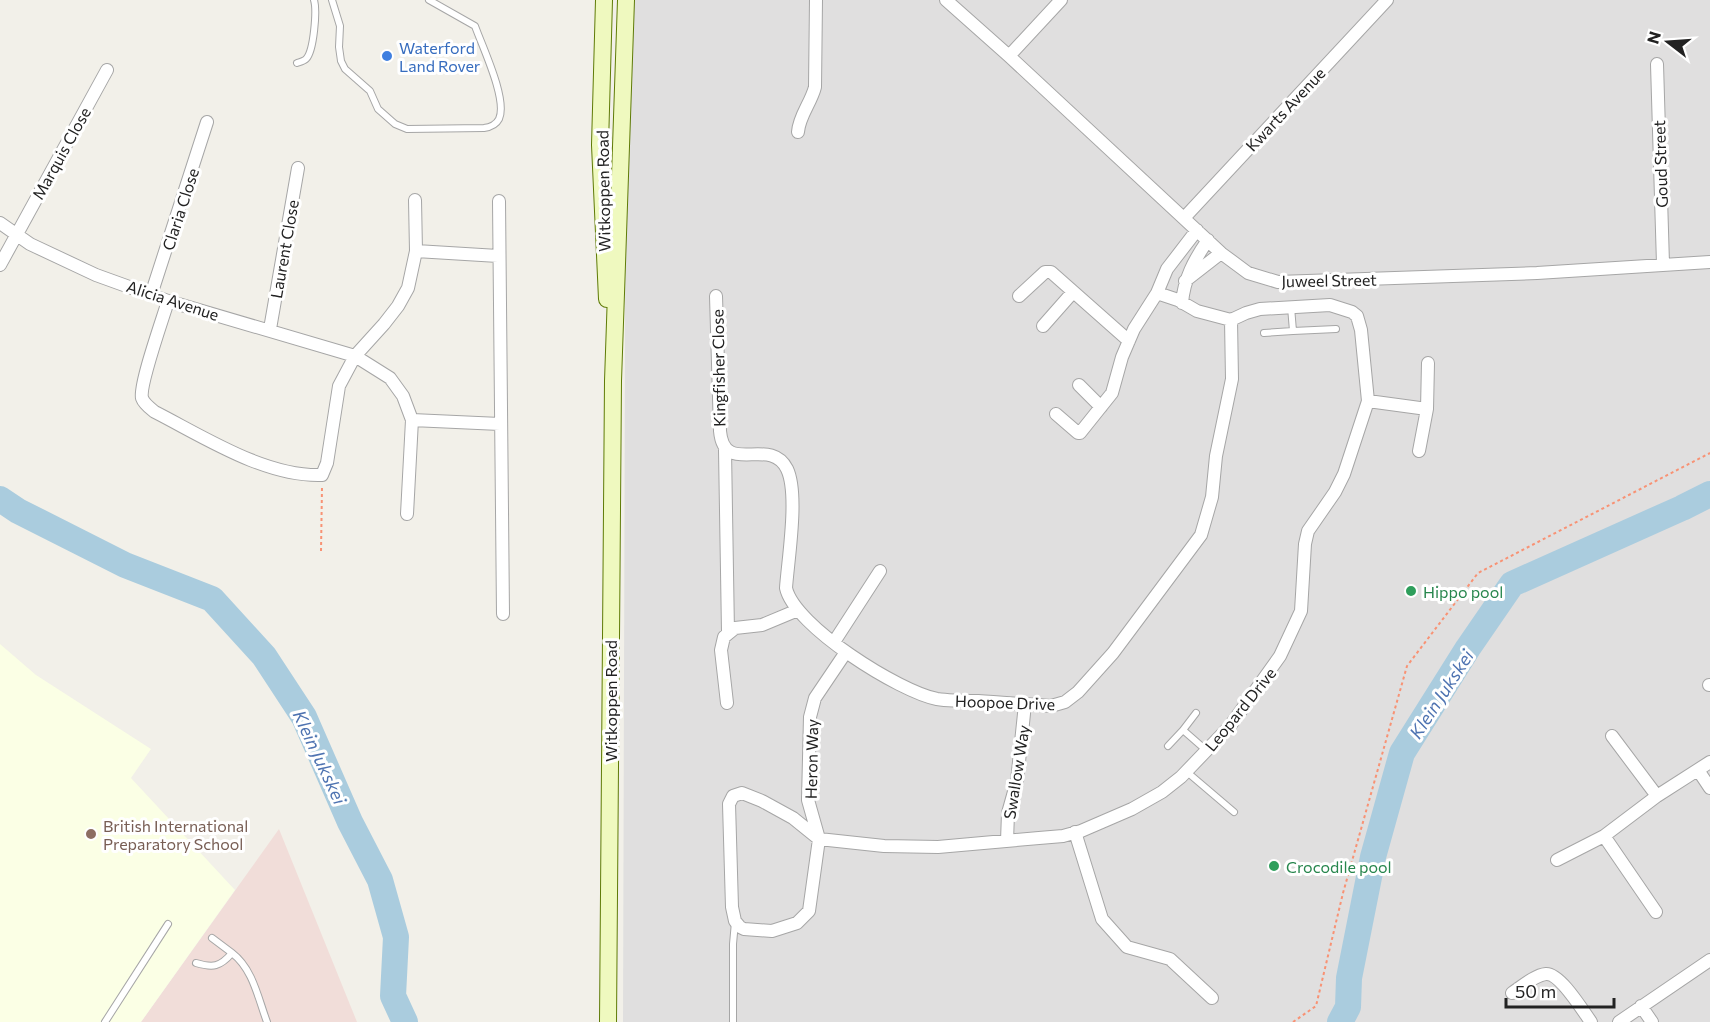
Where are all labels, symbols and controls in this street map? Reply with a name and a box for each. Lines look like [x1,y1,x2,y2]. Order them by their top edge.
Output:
north arrow [1638,12,1698,72]
text: N [1642,29,1664,46]
place label: Waterford Land Rover [399,38,481,75]
marker: Waterford Land Rover [380,49,394,63]
street label: Kwarts Avenue [1241,63,1329,155]
street label: Marquis Close [28,104,94,202]
street label: Goud Street [1649,119,1671,208]
street label: Witkoppen Road [592,130,614,252]
street label: Claria Close [158,165,202,253]
street label: Laurent Close [266,198,302,300]
street label: Juweel Street [1281,270,1377,290]
street label: Alicia Avenue [124,276,222,324]
street label: Kingfisher Close [707,309,729,427]
place label: Hippo pool [1423,582,1503,601]
marker: Hippo pool [1404,584,1418,598]
street label: Witkoppen Road [601,640,620,762]
water label: Klein Jukskei [1404,644,1479,742]
street label: Leopard Drive [1200,663,1280,755]
street label: Hoopoe Drive [955,691,1055,713]
water label: Klein Jukskei [289,706,352,809]
street label: Heron Way [801,719,821,799]
street label: Swallow Way [999,723,1033,821]
place label: British International Preparatory School [103,816,248,853]
marker: British International Preparatory School [84,827,98,841]
place label: Crocodile pool [1286,857,1392,876]
marker: Crocodile pool [1267,859,1281,873]
scale bar [1506,971,1614,1009]
text: 50 m [1515,980,1556,1002]

